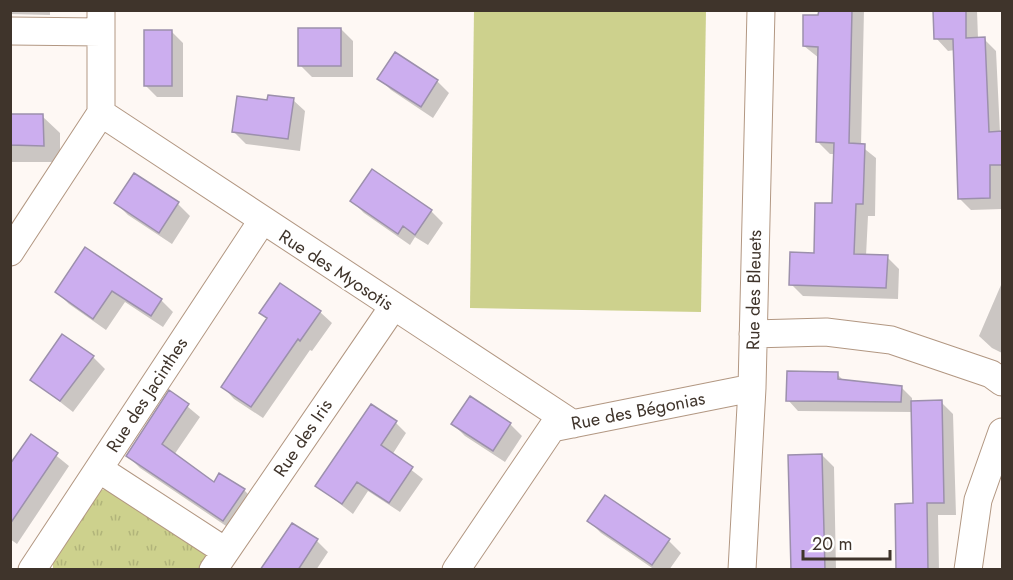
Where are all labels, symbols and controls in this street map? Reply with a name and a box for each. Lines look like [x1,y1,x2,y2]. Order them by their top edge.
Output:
street label: Rue des Myosotis [274,223,398,317]
street label: Rue des Bleuets [740,230,768,350]
street label: Rue des Jacinthes [100,332,194,458]
street label: Rue des Bégonias [569,385,707,437]
street label: Rue des Iris [267,394,339,482]
scale bar [803,523,890,561]
text: 20 m [812,531,852,557]

